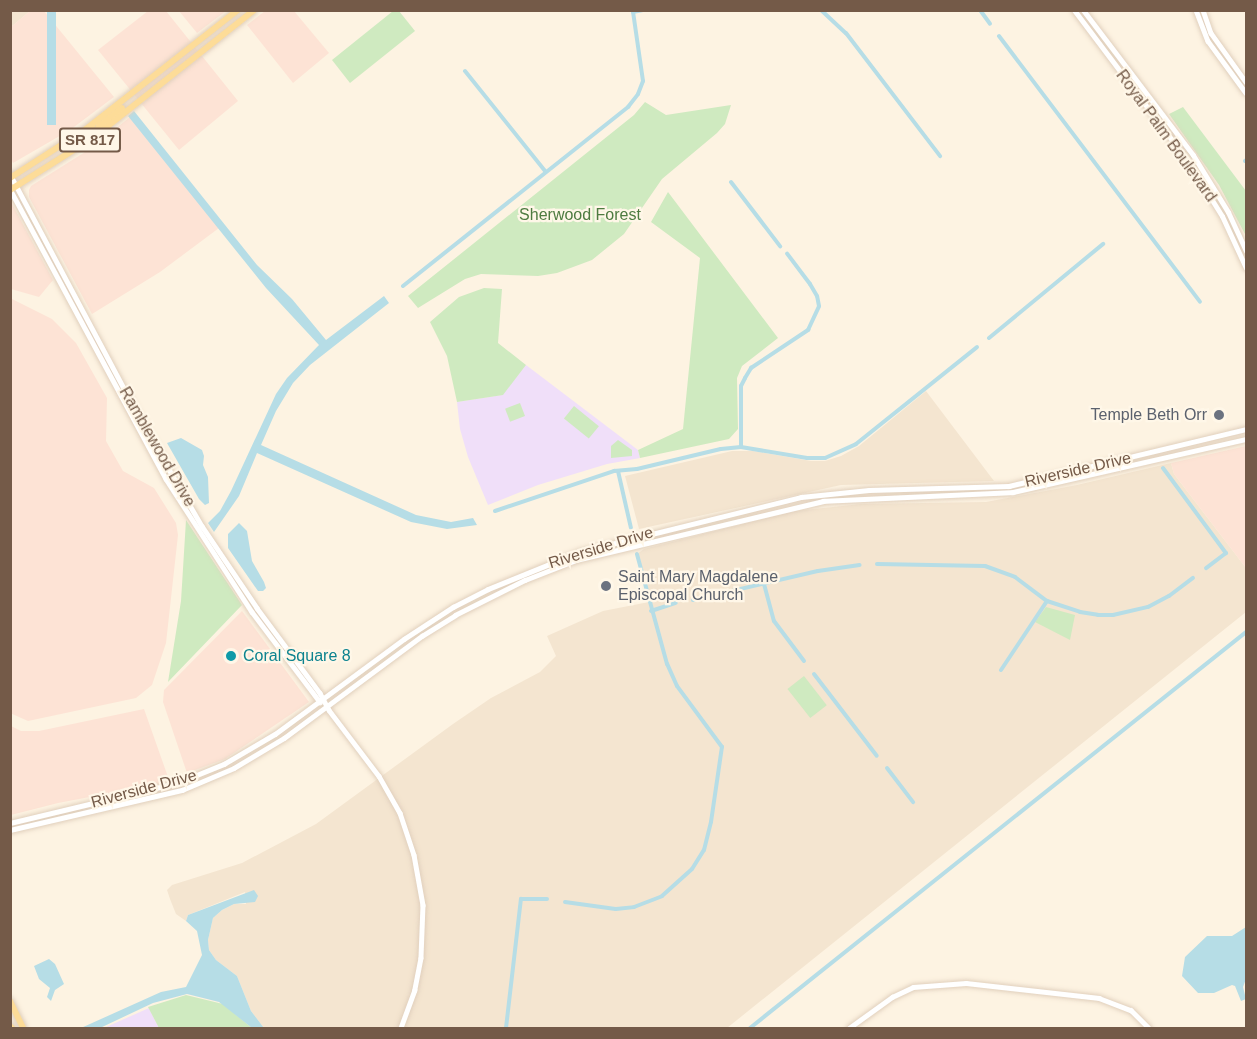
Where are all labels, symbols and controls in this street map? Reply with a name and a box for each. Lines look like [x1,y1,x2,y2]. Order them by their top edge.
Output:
street label: Royal Palm Boulevard [1112,66,1220,206]
road number: SR 817 [58,128,122,152]
park label: Sherwood Forest [519,205,641,225]
street label: Ramblewood Drive [115,384,199,510]
place label: Temple Beth Orr [1091,405,1207,425]
marker: Temple Beth Orr [1212,408,1226,422]
street label: Riverside Drive [1023,448,1133,492]
street label: Riverside Drive [546,523,656,573]
place label: Saint Mary Magdalene Episcopal Church [618,567,778,605]
marker: Saint Mary Magdalene Episcopal Church [599,579,613,593]
place label: Coral Square 8 [243,646,351,666]
marker: Coral Square 8 [224,649,238,663]
street label: Riverside Drive [89,766,199,812]

